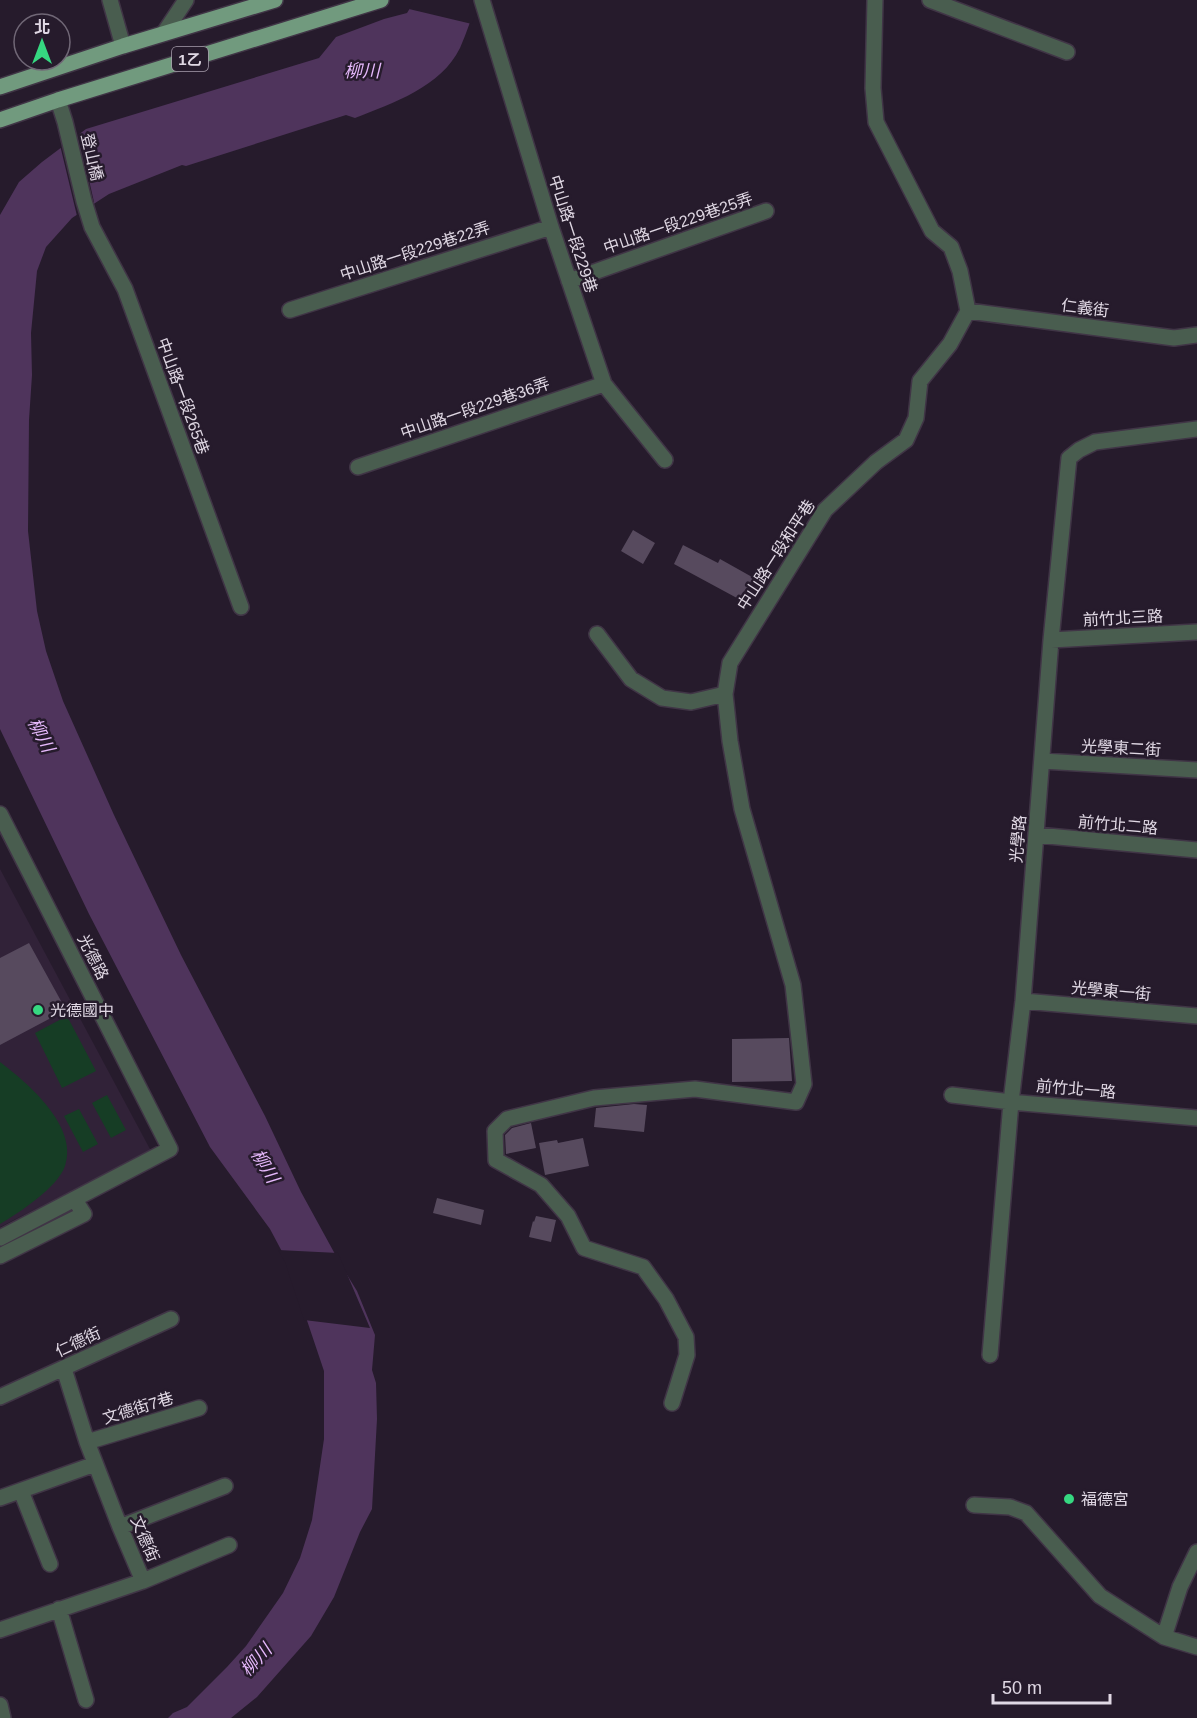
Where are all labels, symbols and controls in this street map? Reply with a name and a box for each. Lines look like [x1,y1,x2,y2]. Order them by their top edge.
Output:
north arrow [12,12,72,72]
text: 北 [34,19,50,36]
road number: 1乙 [172,47,208,71]
water label: 柳川 [344,61,382,81]
street label: 登山橋 [78,132,106,182]
street label: 中山路一段229巷 [546,173,600,295]
street label: 中山路一段229巷25弄 [601,189,755,257]
street label: 中山路一段229巷22弄 [338,219,492,283]
street label: 仁義街 [1060,297,1110,319]
street label: 中山路一段265巷 [154,335,212,457]
street label: 中山路一段229巷36弄 [398,374,552,442]
street label: 中山路一段和平巷 [734,497,818,613]
street label: 前竹北三路 [1083,607,1163,629]
water label: 柳川 [24,714,59,757]
street label: 光學東二街 [1081,737,1161,759]
street label: 前竹北二路 [1077,813,1159,837]
street label: 光學路 [1007,814,1029,864]
street label: 光德路 [75,932,111,982]
street label: 光學東一街 [1070,979,1152,1003]
place label: 光德國中 [50,1002,114,1019]
marker: 光德國中 [31,1003,45,1017]
street label: 前竹北一路 [1035,1077,1117,1101]
water label: 柳川 [247,1145,284,1188]
street label: 仁德街 [53,1324,103,1360]
street label: 文德街7巷 [101,1389,175,1427]
place label: 福德宮 [1081,1491,1129,1508]
marker: 福德宮 [1062,1492,1076,1506]
street label: 文德街 [128,1514,162,1564]
water label: 柳川 [236,1639,277,1680]
scale bar [993,1667,1110,1705]
text: 50 m [1002,1678,1042,1698]

